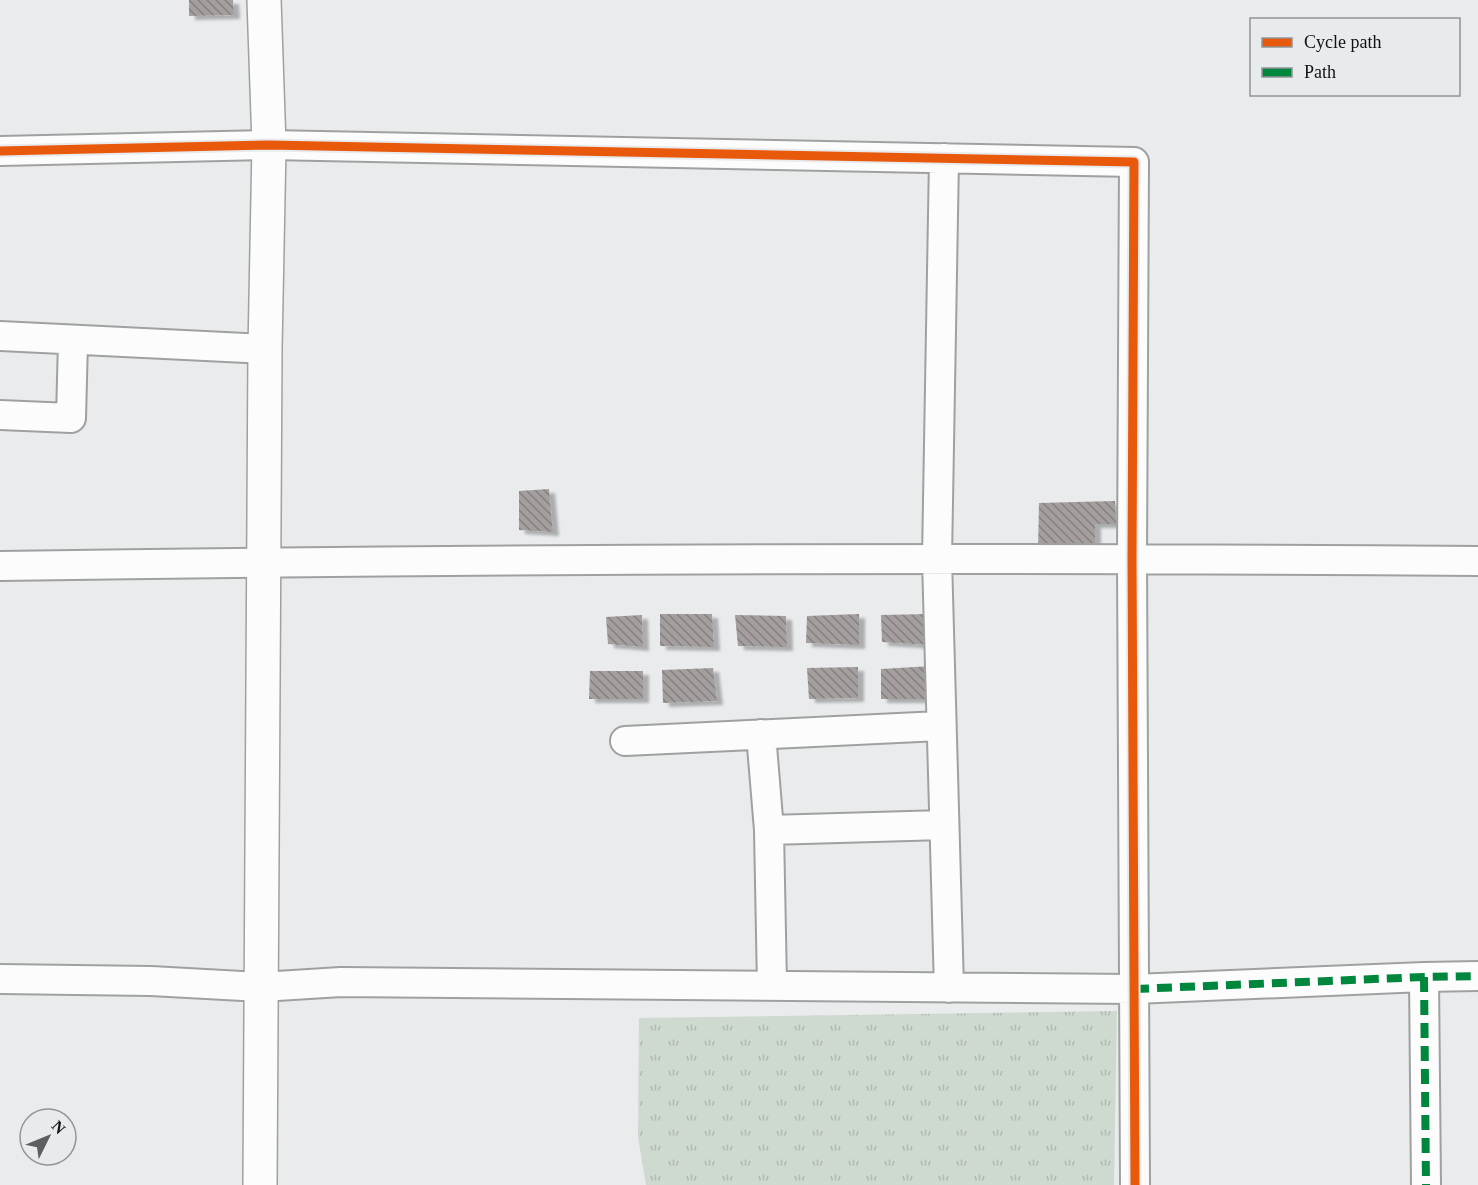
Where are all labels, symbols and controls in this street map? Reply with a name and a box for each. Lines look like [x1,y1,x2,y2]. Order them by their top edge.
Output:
legend [1250,18,1460,96]
text: Cycle path [1304,32,1381,52]
text: Path [1304,62,1336,82]
north arrow [18,1107,78,1167]
text: N [48,1117,69,1137]

